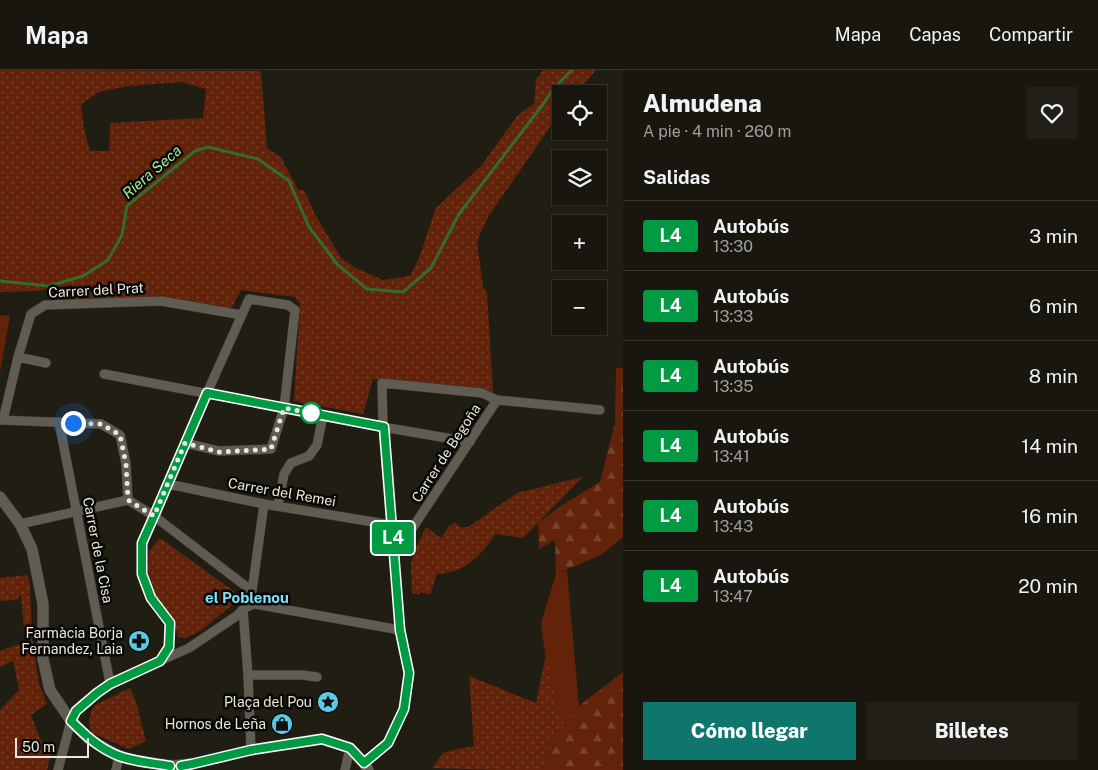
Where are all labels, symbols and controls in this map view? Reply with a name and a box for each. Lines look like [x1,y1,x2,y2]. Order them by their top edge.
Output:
text: Mapa [25,21,89,49]
text: Mapa [835,24,881,45]
text: Capas [909,24,961,45]
text: Compartir [989,24,1073,45]
map controls [552,85,607,335]
button: locate [552,85,607,140]
button: heart [1026,87,1078,139]
text: Almudena [643,89,762,117]
text: A pie · 4 min · 260 m [643,122,791,141]
water label: Riera Seca [119,142,185,202]
button: layers [552,150,607,205]
text: Salidas [643,166,710,188]
button: + [552,215,607,270]
text: Autobús [713,215,789,237]
text: L4 [659,225,682,246]
text: 3 min [1029,225,1078,247]
text: 13:30 [713,237,753,256]
street label: Carrer del Prat [48,280,144,300]
button: − [552,280,607,335]
text: Autobús [713,285,789,307]
text: L4 [659,295,682,316]
text: 6 min [1029,295,1078,317]
text: 13:33 [713,307,753,326]
text: Autobús [713,355,789,377]
text: L4 [659,365,682,386]
text: 8 min [1029,365,1078,387]
text: 13:35 [713,377,754,396]
street label: Carrer de Begoña [408,401,484,505]
unlabelled marker [300,402,322,424]
your location [61,411,86,436]
text: Autobús [713,425,789,447]
text: L4 [659,435,682,456]
text: 14 min [1021,435,1078,457]
text: 13:41 [713,447,750,466]
street label: Carrer del Remei [227,475,337,509]
text: Autobús [713,495,789,517]
street label: Carrer de la Cisa [80,496,116,604]
text: L4 [659,505,682,526]
text: 16 min [1022,505,1078,527]
text: 13:43 [713,517,753,536]
line badge: L4 [370,522,416,554]
text: L4 [382,527,404,548]
text: Autobús [713,565,789,587]
text: L4 [659,575,682,596]
text: 20 min [1018,575,1078,597]
text: 13:47 [713,587,753,606]
district label: el Poblenou [205,589,289,606]
place label: Farmàcia Borja Fernandez, Laia [21,625,123,657]
pharmacy icon: Farmàcia Borja Fernandez, Laia [127,629,151,653]
place icon: Plaça del Pou [316,690,340,714]
place label: Plaça del Pou [224,694,312,710]
button: Cómo llegar [643,702,856,760]
button: Billetes [866,702,1078,760]
shop icon: Hornos de Leña [270,712,294,736]
place label: Hornos de Leña [165,716,266,732]
scale bar [15,735,89,758]
text: 50 m [22,739,55,755]

